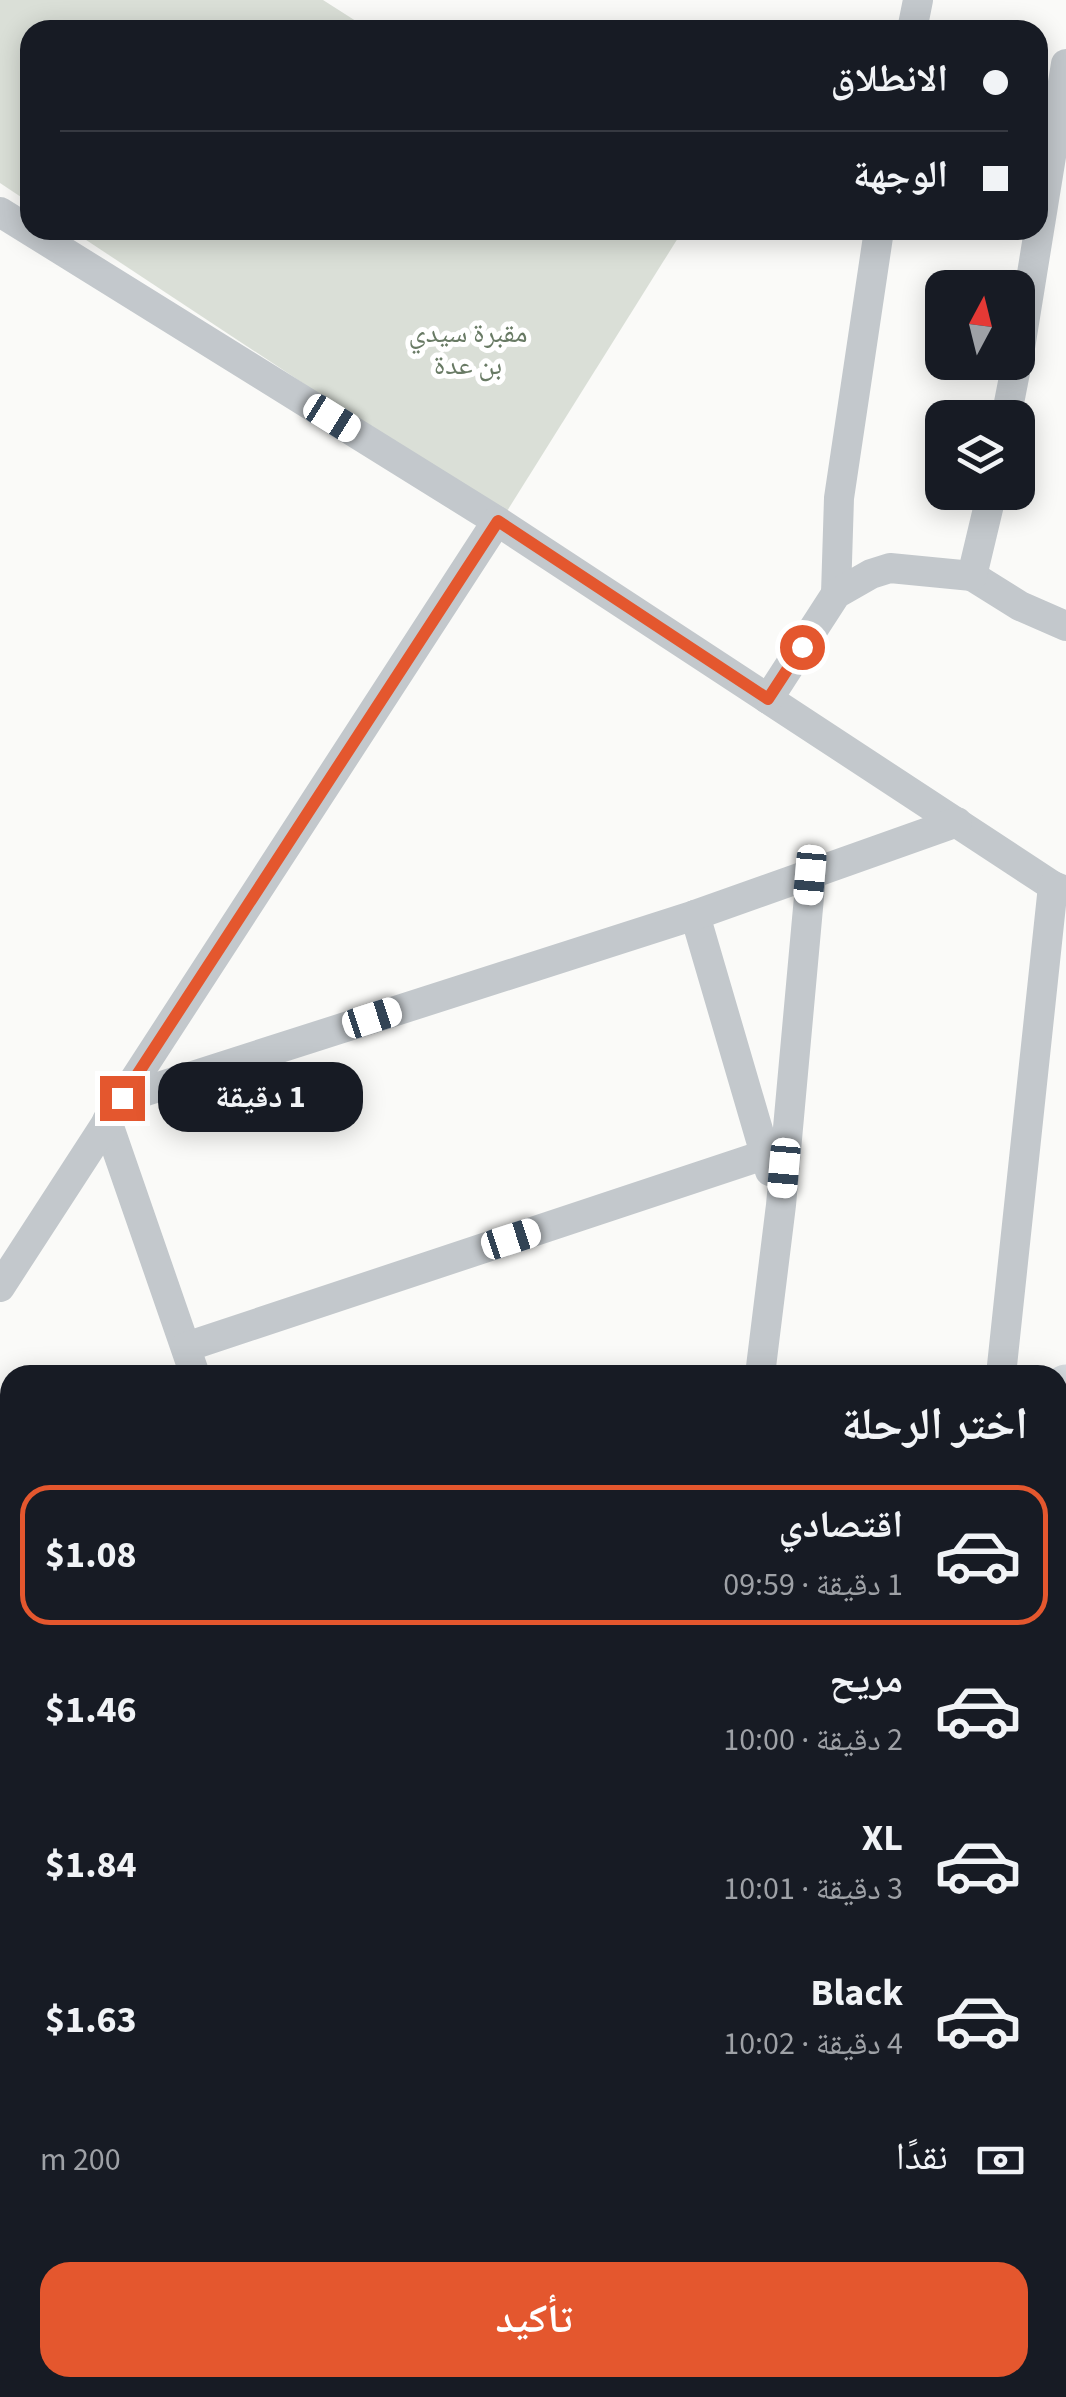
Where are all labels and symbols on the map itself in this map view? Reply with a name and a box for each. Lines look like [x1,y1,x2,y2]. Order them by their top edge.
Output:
north arrow [925,270,1035,380]
park label: مقبرة سيدي بن عدة [408,313,528,385]
car [299,389,365,447]
route start [780,625,825,670]
car [792,844,828,906]
car [339,994,405,1042]
callout: 1 دقيقة [157,1063,362,1133]
route end [100,1076,145,1121]
car [766,1137,802,1199]
car [478,1215,544,1263]

